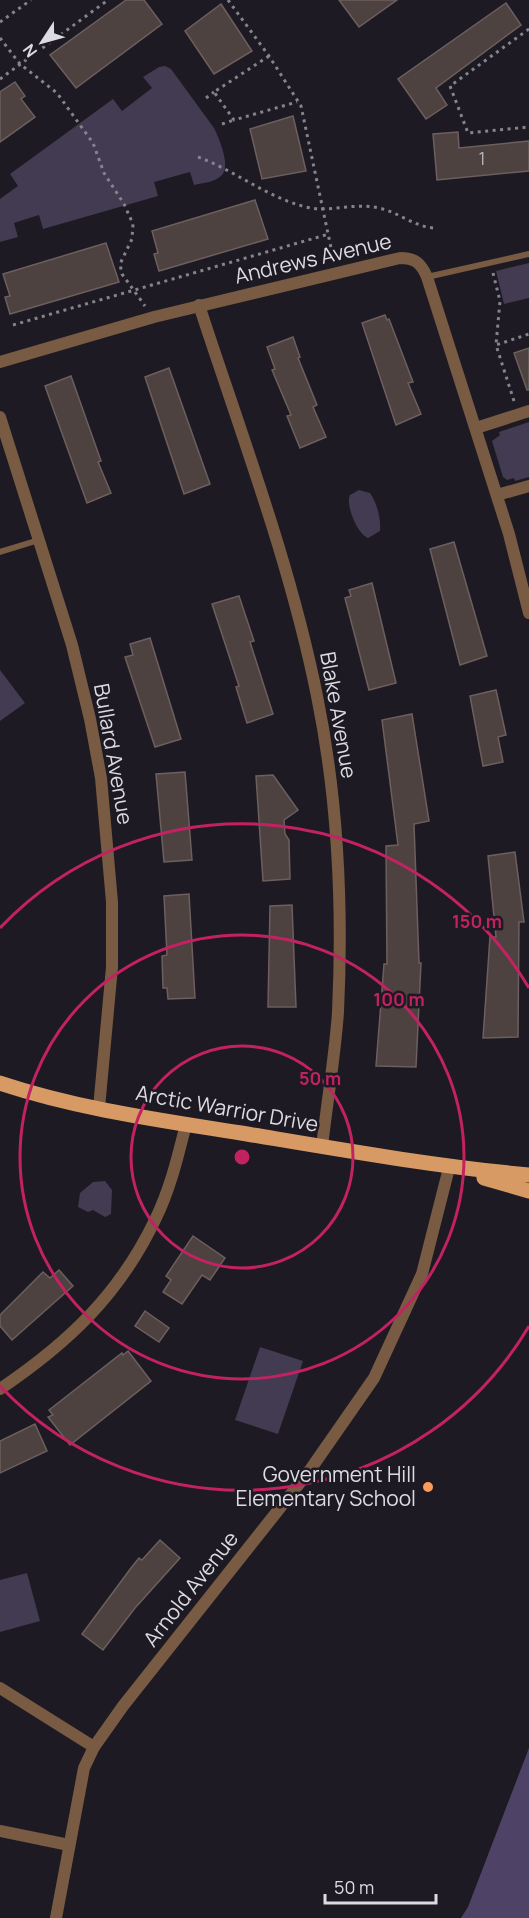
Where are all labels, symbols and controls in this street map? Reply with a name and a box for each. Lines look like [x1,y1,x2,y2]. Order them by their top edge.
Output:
north arrow [12,12,72,72]
text: N [18,40,42,62]
house number: 1 [478,146,486,170]
street label: Andrews Avenue [232,226,394,290]
street label: Blake Avenue [314,649,364,780]
street label: Bullard Avenue [88,681,140,827]
text: 150 m [452,909,502,933]
text: 100 m [373,987,425,1011]
text: 50 m [299,1066,341,1090]
street label: Arctic Warrior Drive [134,1078,321,1138]
centre of rings [232,1147,252,1167]
place label: Government Hill Elementary School [235,1460,416,1512]
marker: Government Hill Elementary School [421,1480,435,1494]
street label: Arnold Avenue [136,1525,244,1652]
scale bar [325,1867,436,1905]
text: 50 m [334,1875,374,1899]

